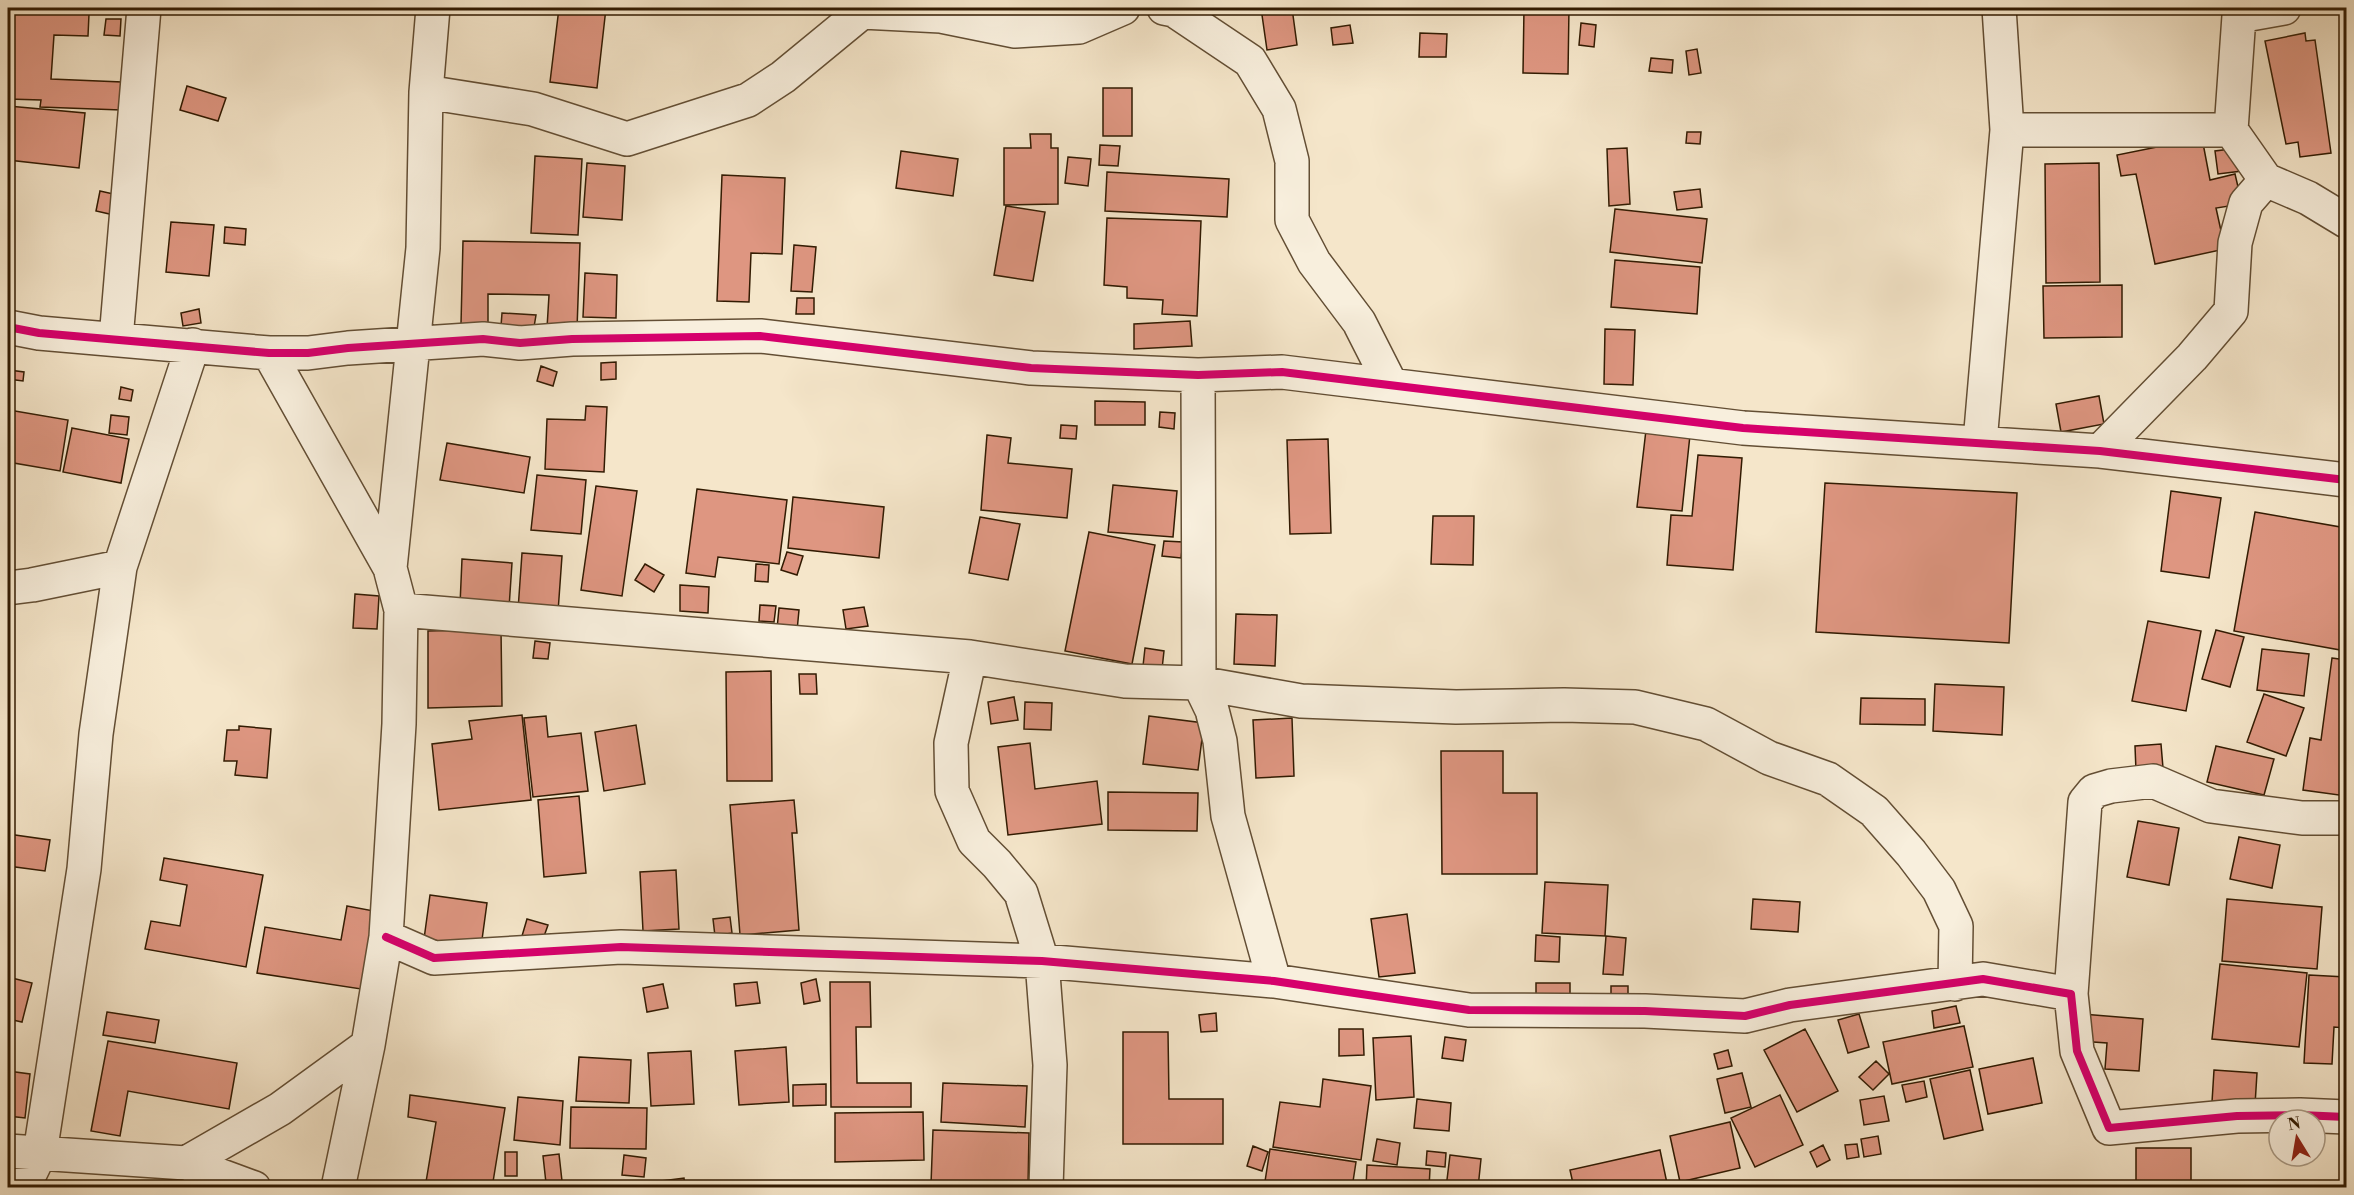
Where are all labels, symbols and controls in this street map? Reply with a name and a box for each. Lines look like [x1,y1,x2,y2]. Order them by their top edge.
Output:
north arrow [2267,1108,2327,1168]
text: N [2286,1113,2303,1135]

